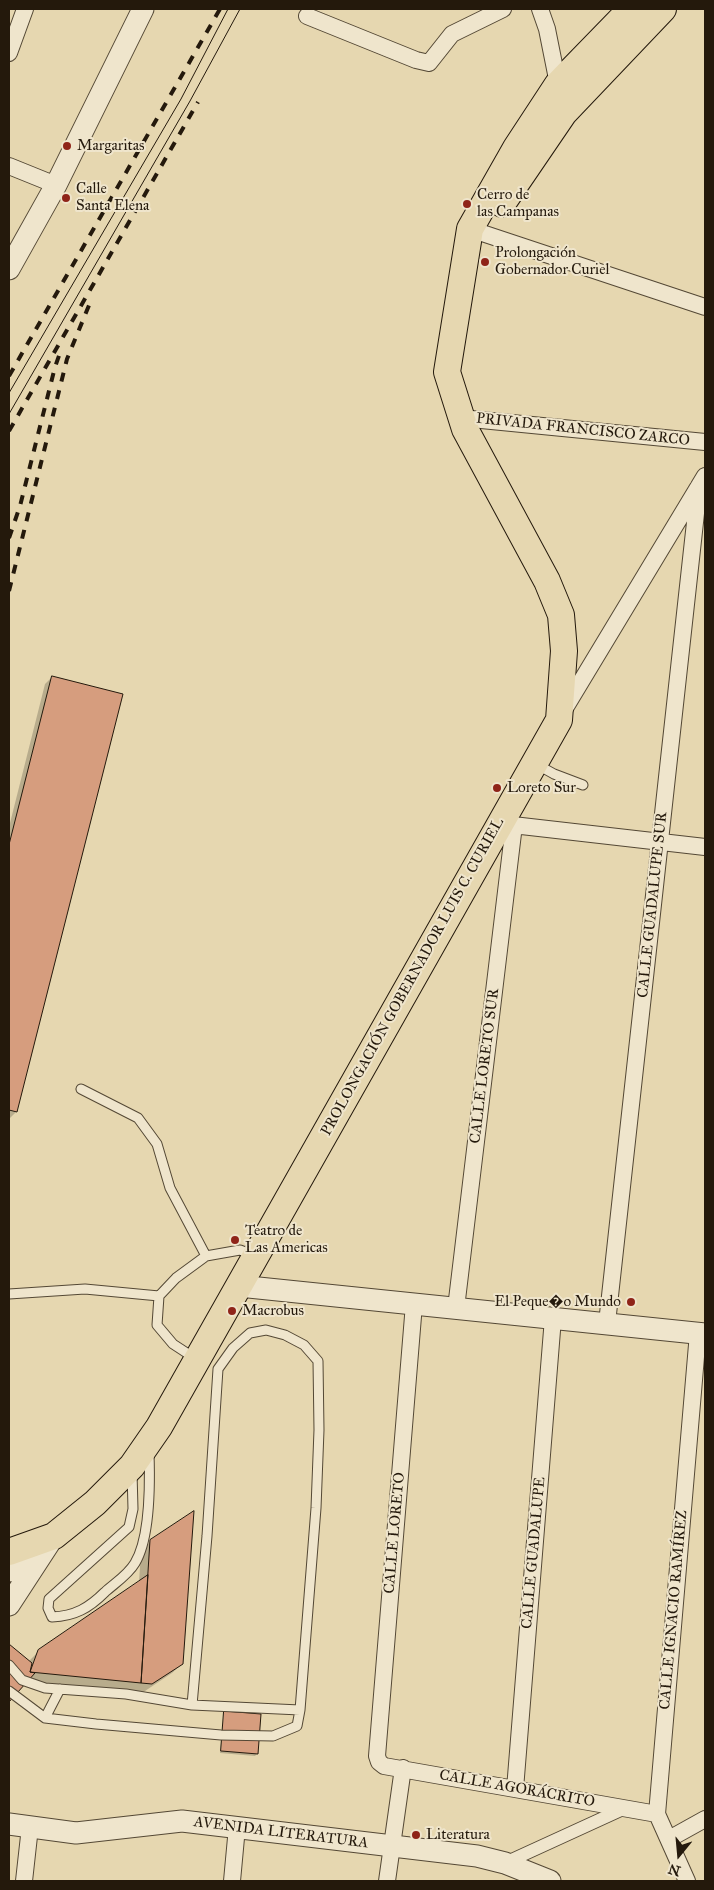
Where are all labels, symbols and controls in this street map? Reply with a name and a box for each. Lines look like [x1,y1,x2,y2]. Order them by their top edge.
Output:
place label: Margaritas [77,137,145,155]
marker: Margaritas [61,140,73,152]
place label: Calle Santa Elena [76,180,149,215]
place label: Cerro de las Campanas [477,186,559,221]
marker: Calle Santa Elena [60,192,72,204]
marker: Cerro de las Campanas [461,198,473,210]
place label: Prolongación Gobernador Curiel [495,244,609,279]
marker: Prolongación Gobernador Curiel [479,256,491,268]
street label: PRIVADA FRANCISCO ZARCO [475,410,691,450]
place label: Loreto Sur [507,779,576,797]
marker: Loreto Sur [491,782,503,794]
street label: CALLE GUADALUPE SUR [634,811,672,999]
street label: PROLONGACIÓN GOBERNADOR LUIS C. CURIEL [318,815,508,1139]
street label: CALLE LORETO SUR [467,987,503,1145]
place label: Teatro de Las Americas [245,1222,328,1257]
marker: Teatro de Las Americas [229,1234,241,1246]
place label: El Peque�o Mundo [495,1293,621,1311]
marker: El Peque�o Mundo [625,1296,637,1308]
place label: Macrobus [242,1302,304,1320]
marker: Macrobus [226,1305,238,1317]
street label: CALLE LORETO [381,1472,409,1594]
street label: CALLE GUADALUPE [518,1476,550,1630]
street label: CALLE IGNACIO RAMÍREZ [656,1509,692,1711]
street label: CALLE AGORÁCRITO [438,1766,596,1812]
street label: AVENIDA LITERATURA [193,1813,369,1853]
place label: Literatura [426,1826,490,1844]
marker: Literatura [410,1829,422,1841]
north arrow [654,1830,704,1880]
text: N [666,1860,683,1880]

